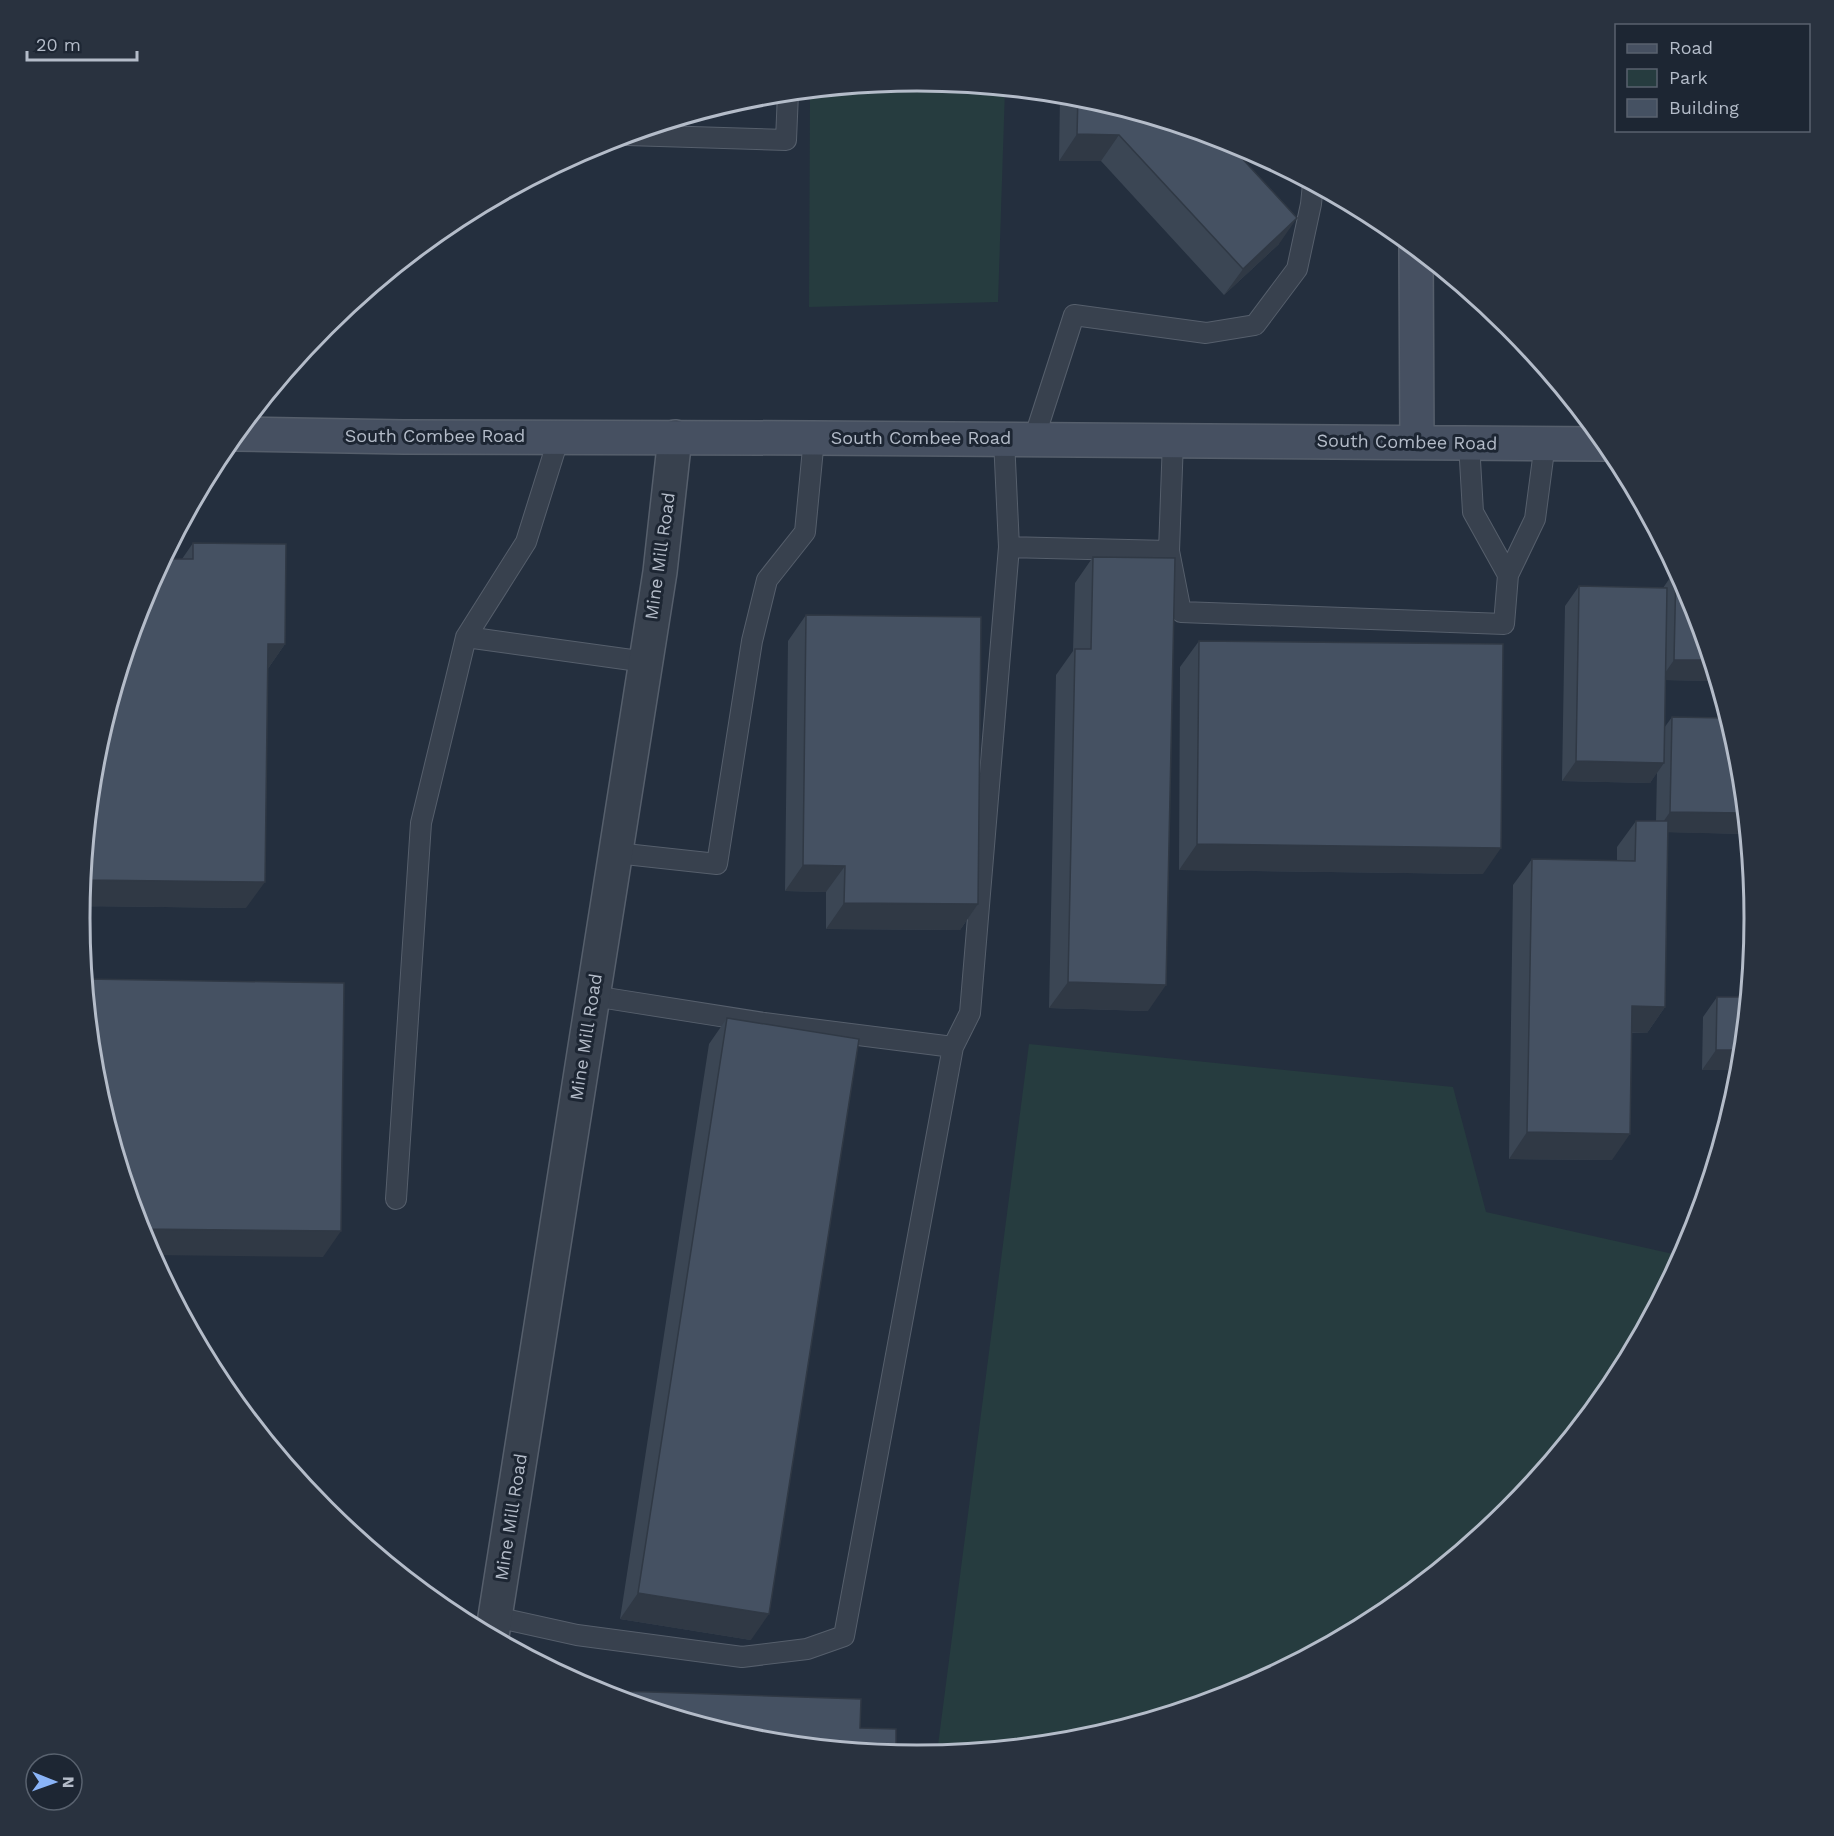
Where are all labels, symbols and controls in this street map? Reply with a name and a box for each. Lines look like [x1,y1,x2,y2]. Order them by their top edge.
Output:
scale bar [27,24,136,62]
legend [1615,24,1810,132]
text: 20 m [36,34,81,55]
text: Road [1669,37,1713,58]
text: Park [1669,67,1708,88]
text: Building [1669,97,1739,118]
street label: South Combee Road [345,425,525,446]
street label: South Combee Road [831,427,1011,448]
street label: South Combee Road [1316,429,1498,454]
street label: Mine Mill Road [640,491,679,621]
street label: Mine Mill Road [565,972,606,1102]
street label: Mine Mill Road [490,1452,531,1582]
north arrow [24,1752,84,1812]
text: N [59,1776,78,1788]

